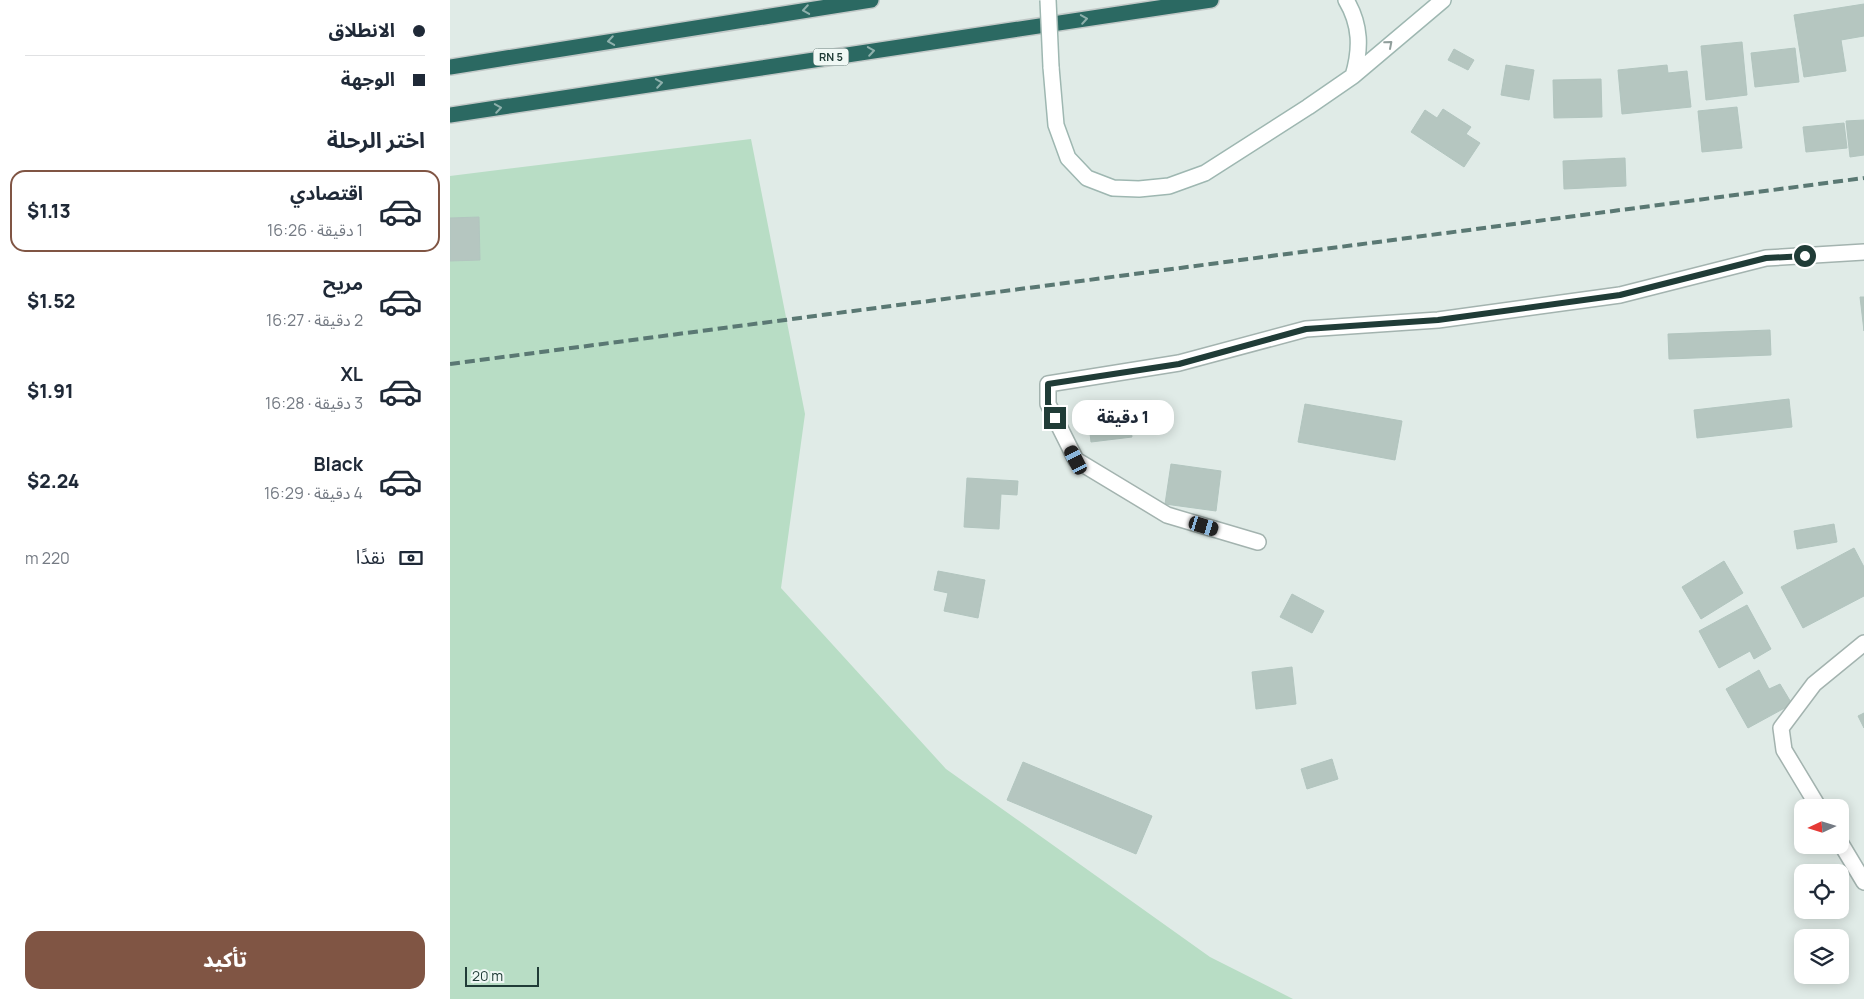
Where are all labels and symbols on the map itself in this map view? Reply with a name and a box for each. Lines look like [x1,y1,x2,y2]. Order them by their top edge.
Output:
one-way arrow [802,5,810,15]
one-way arrow [1080,15,1088,25]
one-way arrow [606,36,615,46]
one-way arrow [1384,40,1393,49]
one-way arrow [867,47,876,57]
road number: RN 5 [814,48,848,66]
one-way arrow [655,79,663,89]
one-way arrow [494,103,503,113]
route start [1794,245,1816,267]
callout: 1 دقيقة [1072,400,1175,436]
route end [1044,407,1066,429]
car [1062,443,1089,477]
car [1187,514,1220,538]
north arrow [1794,799,1849,854]
scale bar [465,964,539,987]

